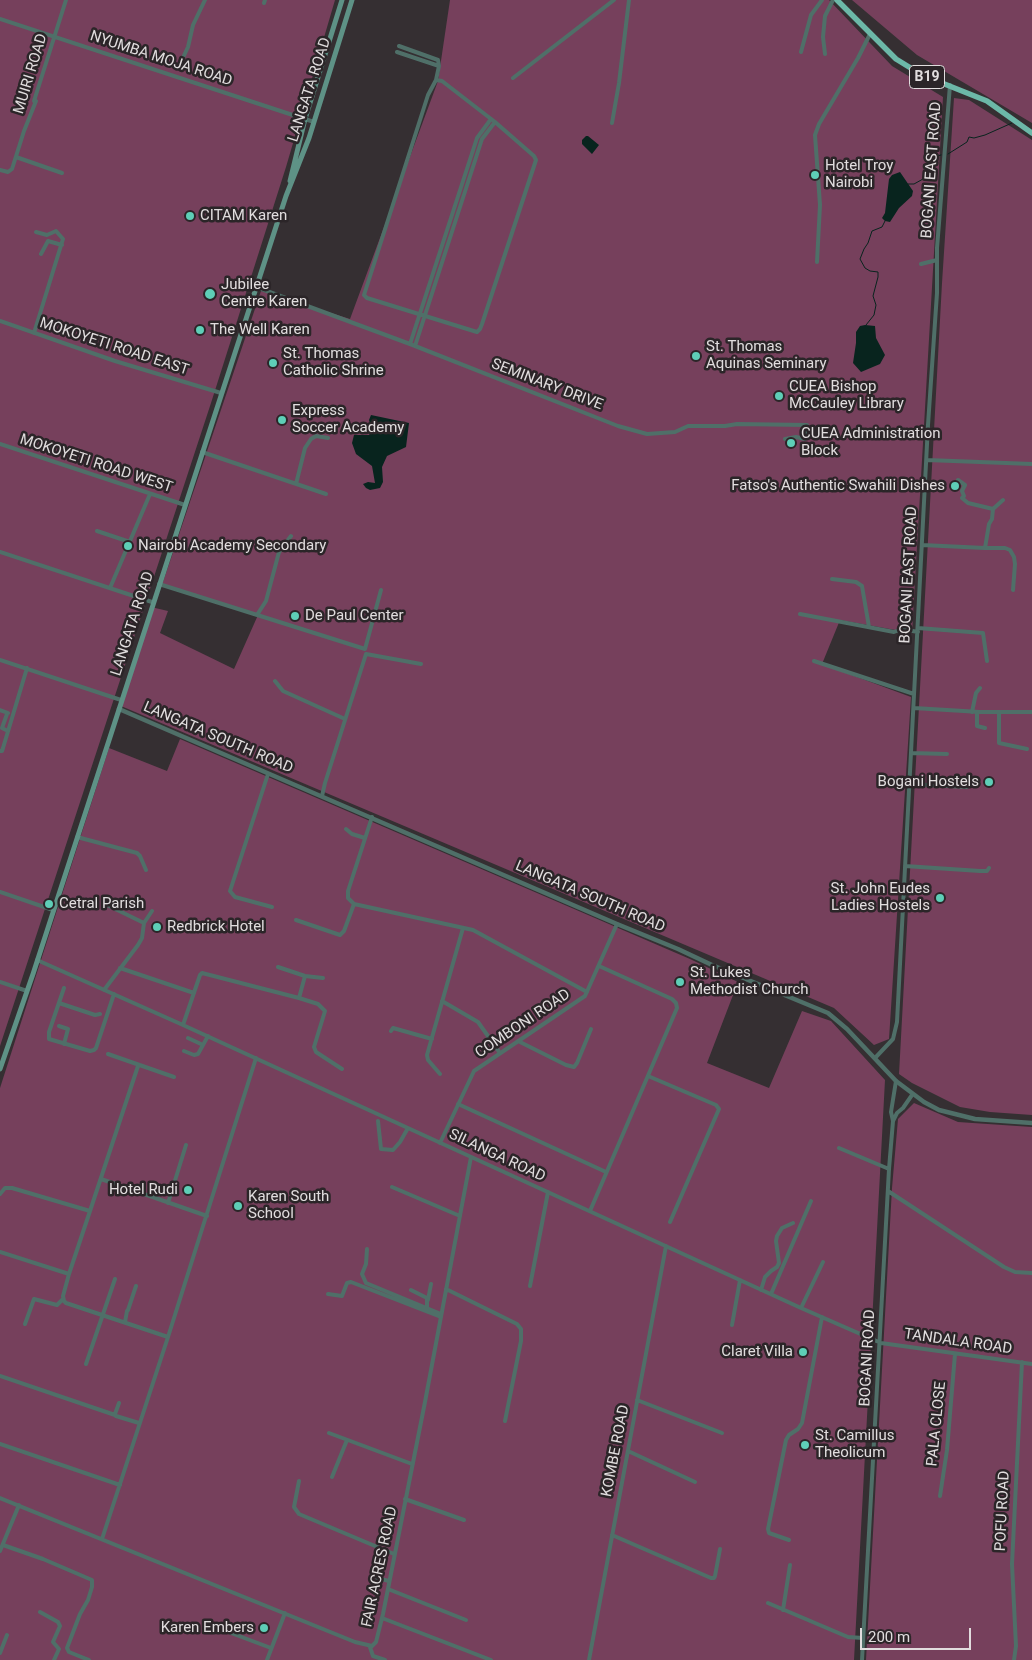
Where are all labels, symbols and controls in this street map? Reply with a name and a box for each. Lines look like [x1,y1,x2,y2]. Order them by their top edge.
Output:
street label: NYUMBA MOJA ROAD [88,27,234,91]
street label: MUIRI ROAD [10,32,52,116]
street label: LANGATA ROAD [285,36,335,144]
road number: B19 [910,66,944,88]
street label: BOGANI EAST ROAD [918,101,946,239]
place label: Hotel Troy Nairobi [825,157,893,192]
marker: Hotel Troy Nairobi [809,169,821,181]
place label: CITAM Karen [200,207,287,225]
marker: CITAM Karen [184,210,196,222]
place label: Jubilee Centre Karen [221,276,307,311]
marker: Jubilee Centre Karen [203,287,217,301]
street label: MOKOYETI ROAD EAST [37,314,191,380]
place label: The Well Karen [210,321,310,339]
marker: The Well Karen [194,324,206,336]
place label: St. Thomas Aquinas Seminary [706,338,827,373]
place label: St. Thomas Catholic Shrine [283,345,384,380]
marker: St. Thomas Aquinas Seminary [690,350,702,362]
street label: SEMINARY DRIVE [489,355,605,415]
marker: St. Thomas Catholic Shrine [267,357,279,369]
place label: CUEA Bishop McCauley Library [789,378,904,413]
marker: CUEA Bishop McCauley Library [773,390,785,402]
place label: Express Soccer Academy [292,402,404,437]
marker: Express Soccer Academy [276,414,288,426]
place label: CUEA Administration Block [801,425,940,460]
street label: MOKOYETI ROAD WEST [17,431,175,497]
marker: CUEA Administration Block [785,437,797,449]
place label: Fatso's Authentic Swahili Dishes [731,477,945,495]
marker: Fatso's Authentic Swahili Dishes [949,480,961,492]
street label: BOGANI EAST ROAD [896,506,922,644]
place label: Nairobi Academy Secondary [138,537,326,555]
marker: Nairobi Academy Secondary [122,540,134,552]
street label: LANGATA ROAD [108,570,158,678]
place label: De Paul Center [305,607,404,625]
marker: De Paul Center [289,610,301,622]
street label: LANGATA SOUTH ROAD [140,698,296,778]
place label: Bogani Hostels [878,773,979,791]
marker: Bogani Hostels [983,776,995,788]
street label: LANGATA SOUTH ROAD [512,857,668,937]
place label: St. John Eudes Ladies Hostels [831,880,930,915]
marker: St. John Eudes Ladies Hostels [934,892,946,904]
place label: Cetral Parish [59,895,144,913]
marker: Cetral Parish [43,898,55,910]
place label: Redbrick Hotel [167,918,265,936]
marker: Redbrick Hotel [151,921,163,933]
place label: St. Lukes Methodist Church [690,964,809,999]
marker: St. Lukes Methodist Church [674,976,686,988]
street label: COMBONI ROAD [472,986,574,1062]
street label: SILANGA ROAD [446,1126,548,1186]
place label: Hotel Rudi [109,1181,178,1199]
marker: Hotel Rudi [182,1184,194,1196]
place label: Karen South School [248,1188,329,1223]
marker: Karen South School [232,1200,244,1212]
street label: BOGANI ROAD [856,1309,880,1407]
street label: TANDALA ROAD [903,1325,1013,1359]
place label: Claret Villa [721,1343,793,1361]
marker: Claret Villa [797,1346,809,1358]
street label: PALA CLOSE [924,1381,950,1467]
street label: KOMBE ROAD [598,1404,634,1498]
place label: St. Camillus Theolicum [815,1427,895,1462]
marker: St. Camillus Theolicum [799,1439,811,1451]
street label: POFU ROAD [992,1470,1014,1552]
street label: FAIR ACRES ROAD [358,1505,402,1629]
scale bar [862,1618,973,1650]
place label: Karen Embers [161,1619,254,1637]
marker: Karen Embers [258,1622,270,1634]
text: 200 m [868,1628,910,1646]

